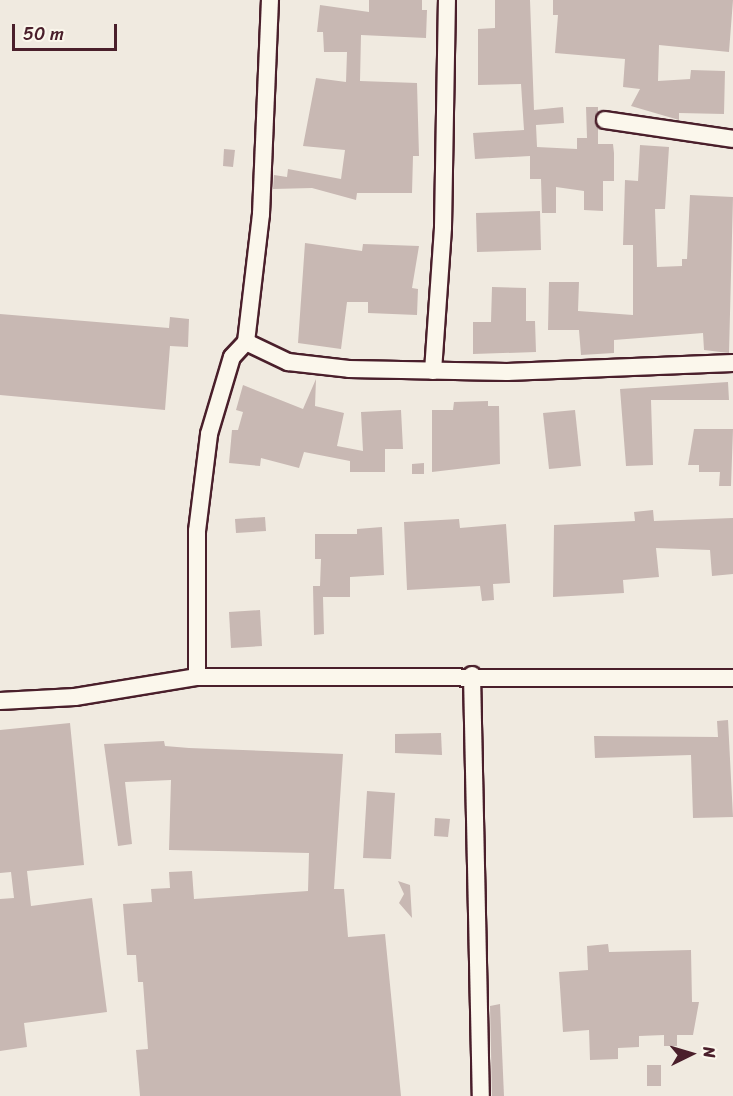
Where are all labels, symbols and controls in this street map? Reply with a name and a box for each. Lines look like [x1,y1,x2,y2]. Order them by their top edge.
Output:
scale bar [15,12,120,50]
text: 50 m [23,18,64,50]
north arrow [661,1024,721,1084]
text: N [695,1046,724,1059]

